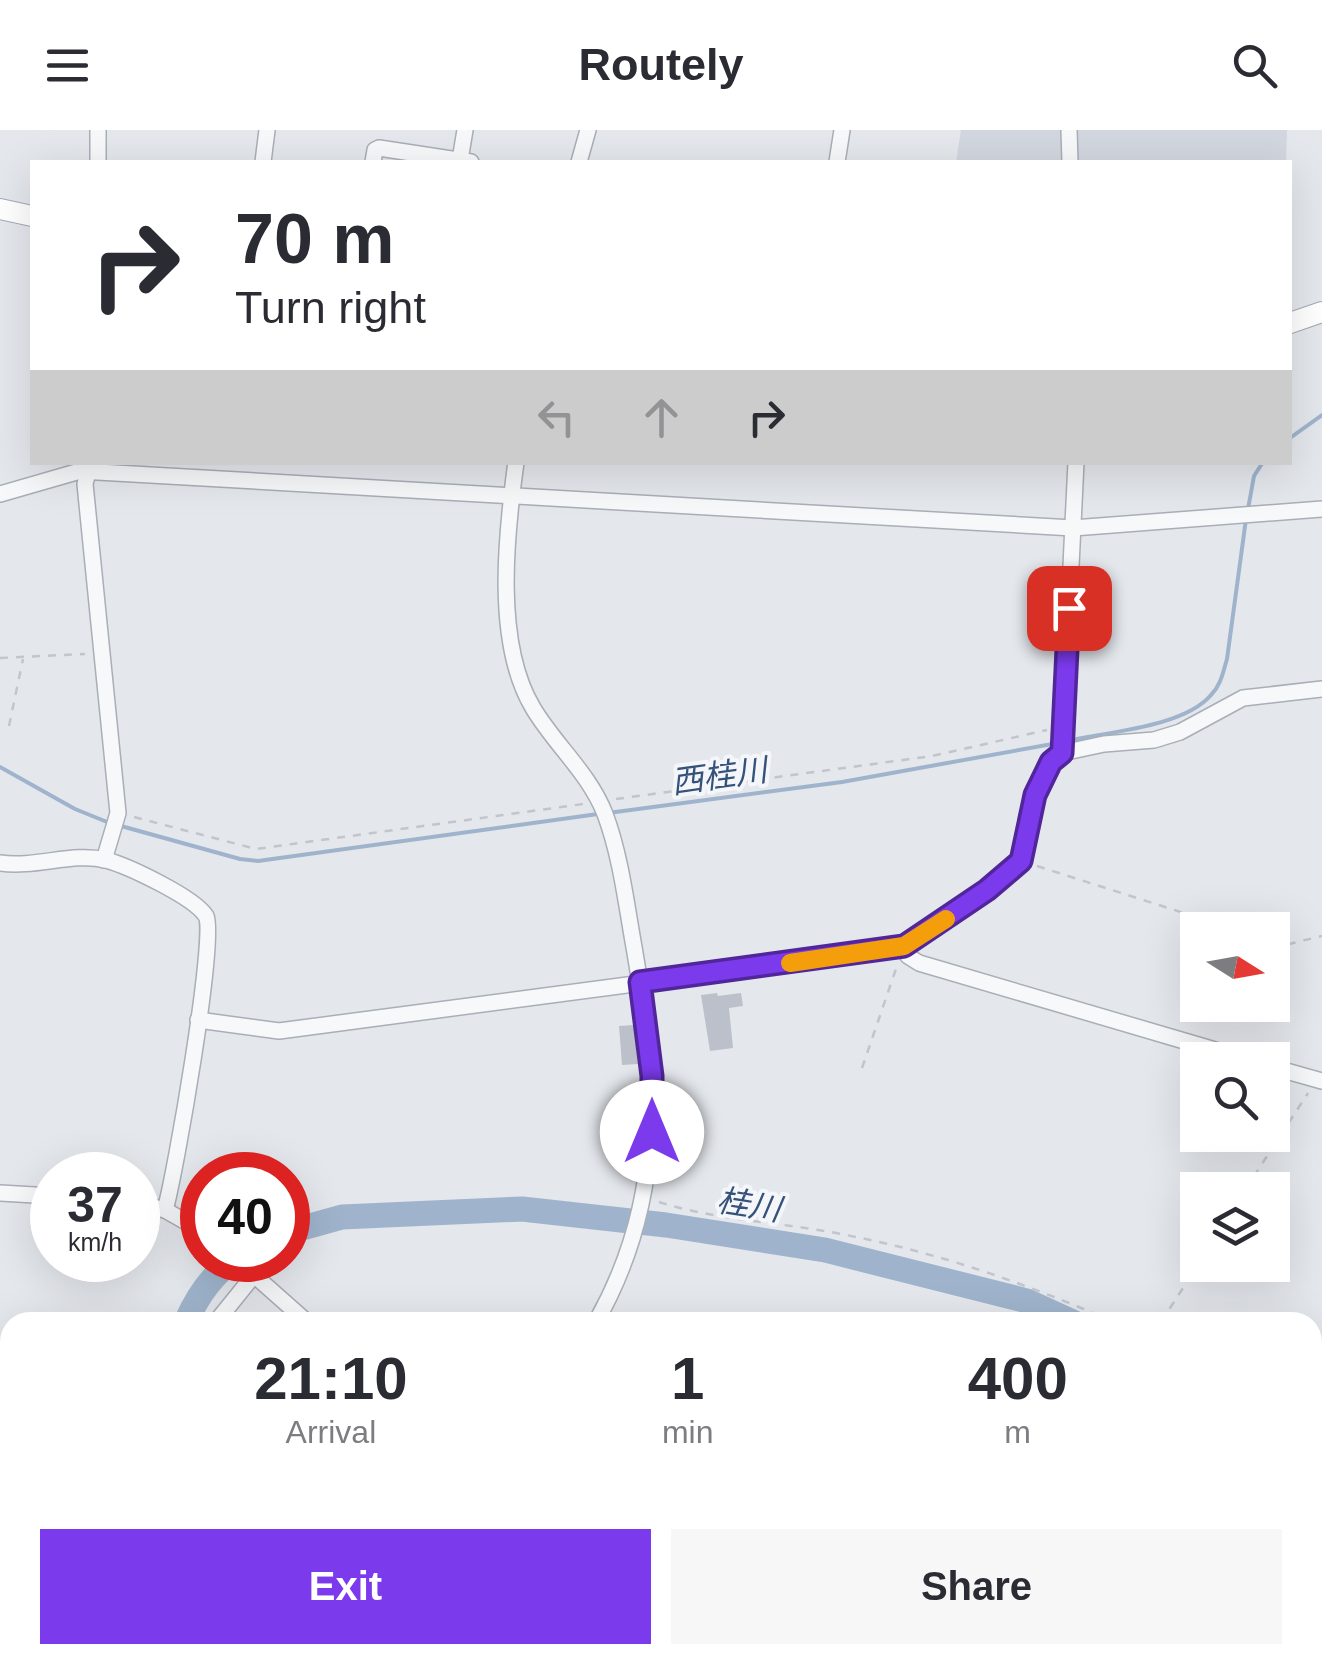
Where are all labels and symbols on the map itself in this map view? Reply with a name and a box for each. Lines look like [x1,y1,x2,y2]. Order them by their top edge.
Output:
pin [1027,566,1112,651]
water label: 西桂川 [669,751,772,801]
north arrow [1180,912,1290,1022]
position arrow [600,1080,704,1184]
speed limit sign: 40 [180,1152,310,1282]
water label: 桂川 [715,1182,786,1228]

